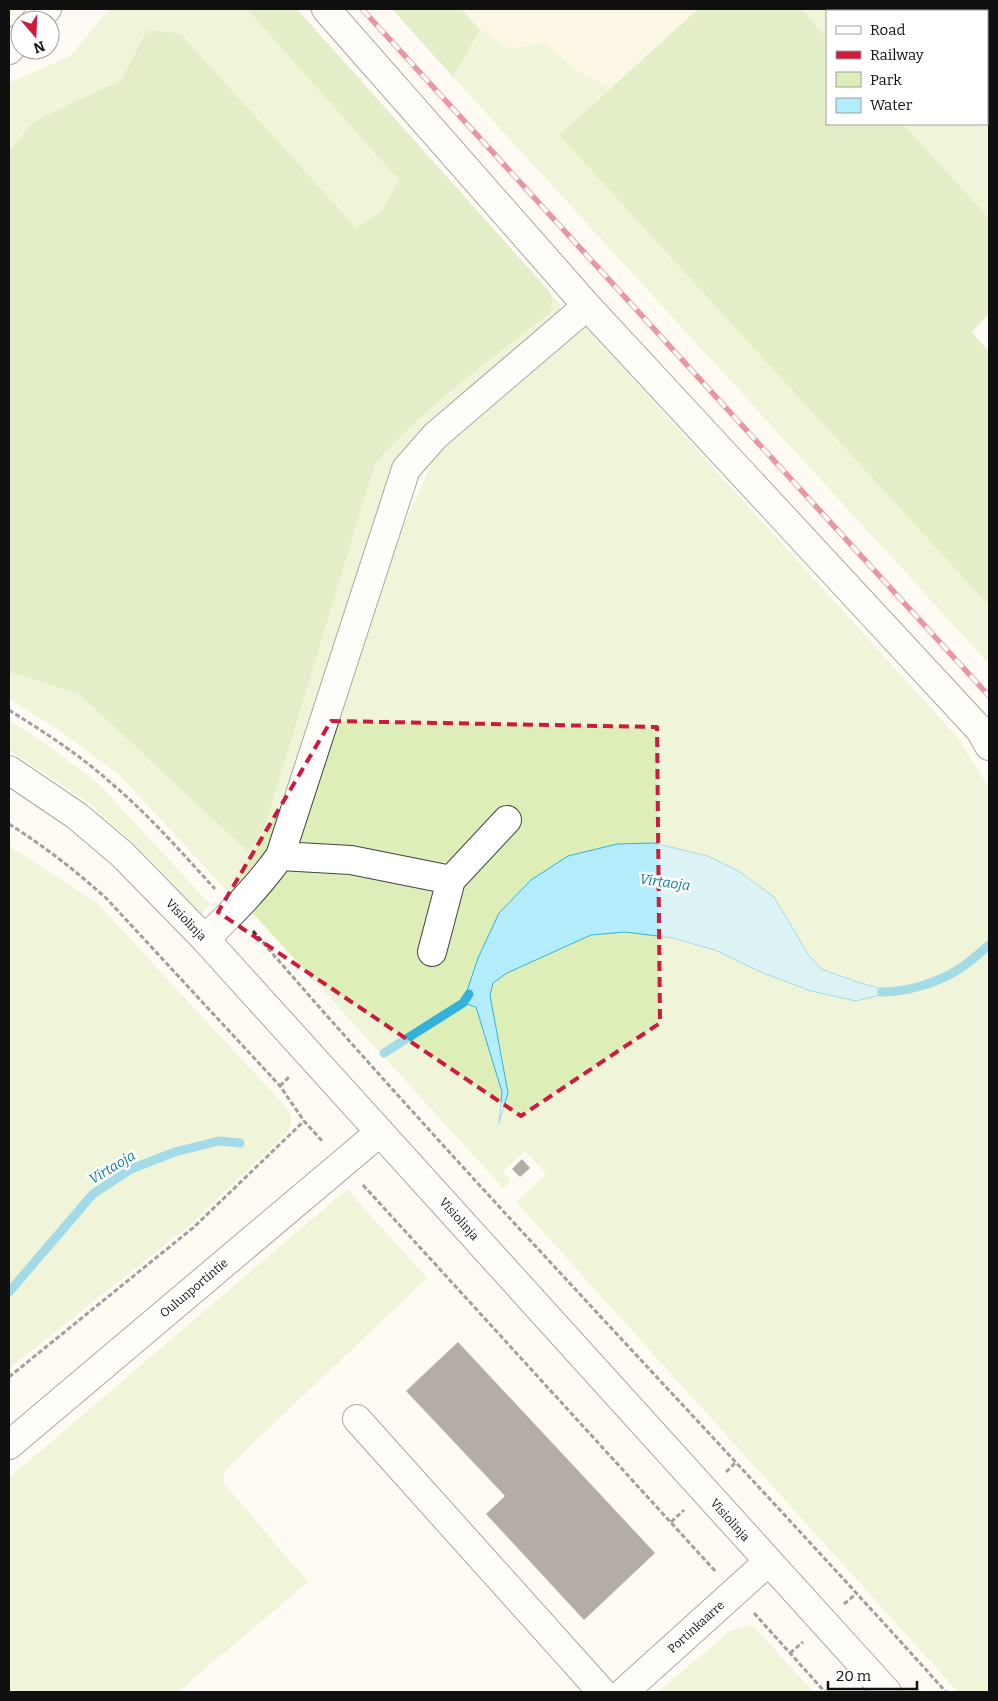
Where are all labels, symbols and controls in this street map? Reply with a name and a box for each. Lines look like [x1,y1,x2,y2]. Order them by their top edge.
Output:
north arrow [10,10,60,60]
legend [826,10,988,125]
text: Road [870,21,905,39]
text: N [31,37,47,57]
text: Railway [870,46,924,64]
text: Park [870,71,902,89]
text: Water [870,96,913,114]
water label: Virtaoja [638,871,691,894]
street label: Visiolinja [163,896,209,944]
water label: Virtaoja [86,1147,139,1188]
street label: Visiolinja [436,1195,482,1243]
street label: Oulunportintie [157,1256,231,1320]
street label: Visiolinja [707,1496,753,1544]
street label: Portinkaarre [665,1598,727,1656]
scale bar [828,1658,917,1690]
text: 20 m [836,1667,872,1685]

